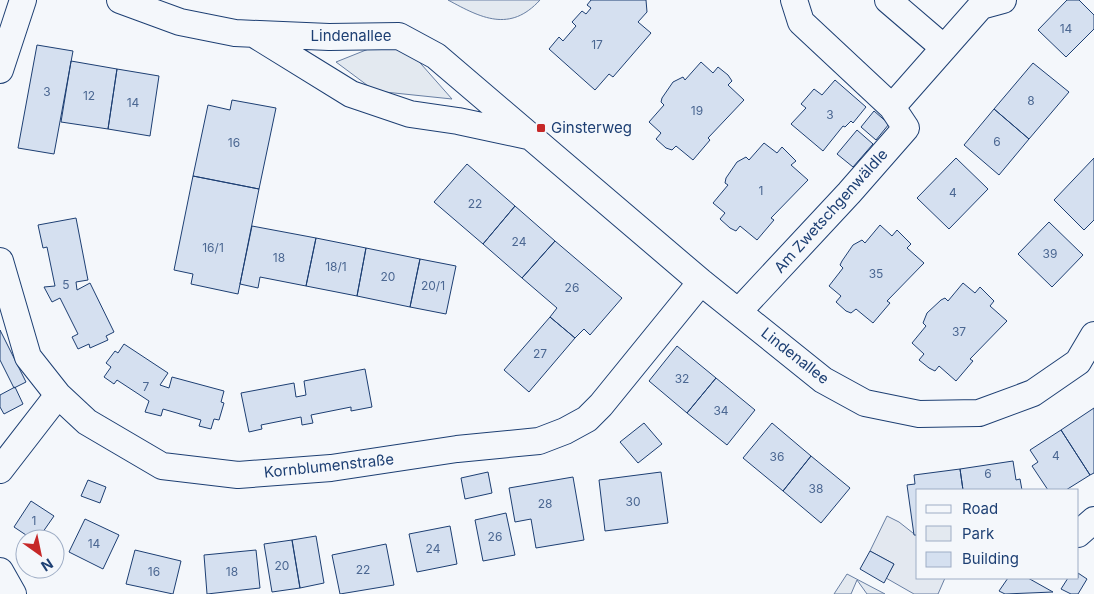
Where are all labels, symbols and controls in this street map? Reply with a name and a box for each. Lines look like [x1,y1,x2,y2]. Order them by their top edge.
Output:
house number: 14 [1060,21,1073,36]
street label: Lindenallee [311,26,391,45]
house number: 17 [591,37,603,52]
house number: 3 [43,84,51,99]
house number: 12 [83,88,95,103]
house number: 8 [1027,93,1035,108]
house number: 14 [127,95,140,110]
house number: 19 [691,103,703,118]
house number: 3 [826,107,834,122]
place label: Ginsterweg [551,118,632,137]
marker: Ginsterweg [535,122,547,134]
house number: 6 [993,134,1001,149]
house number: 16 [228,135,240,150]
street label: Am Zwetschgenwäldle [770,145,891,277]
house number: 1 [759,183,763,198]
house number: 4 [949,185,957,200]
house number: 22 [468,196,482,211]
house number: 24 [512,234,527,249]
house number: 16/1 [202,240,224,255]
house number: 39 [1043,246,1057,261]
house number: 18 [273,250,285,265]
house number: 18/1 [325,259,347,274]
house number: 35 [869,266,883,281]
house number: 20 [381,269,395,284]
house number: 5 [62,277,70,292]
house number: 20/1 [421,278,445,293]
house number: 26 [565,280,579,295]
street label: Lindenallee [758,323,833,388]
house number: 37 [952,324,966,339]
house number: 27 [533,346,547,361]
house number: 32 [675,371,689,386]
house number: 7 [143,379,150,394]
house number: 34 [713,403,729,418]
house number: 4 [1052,448,1060,463]
street label: Kornblumenstraße [263,449,395,482]
house number: 36 [770,449,784,464]
house number: 6 [984,466,992,481]
house number: 38 [809,481,823,496]
legend [916,489,1079,579]
house number: 30 [626,494,640,509]
house number: 28 [538,496,552,511]
text: Road [962,499,998,518]
house number: 1 [32,513,36,528]
text: Park [962,524,995,543]
north arrow [15,529,65,579]
house number: 26 [488,529,502,544]
house number: 14 [88,536,101,551]
house number: 24 [426,541,441,556]
text: Building [962,549,1019,568]
text: N [38,555,56,575]
house number: 20 [275,558,289,573]
house number: 22 [356,562,370,577]
house number: 16 [148,564,160,579]
house number: 18 [226,564,238,579]

